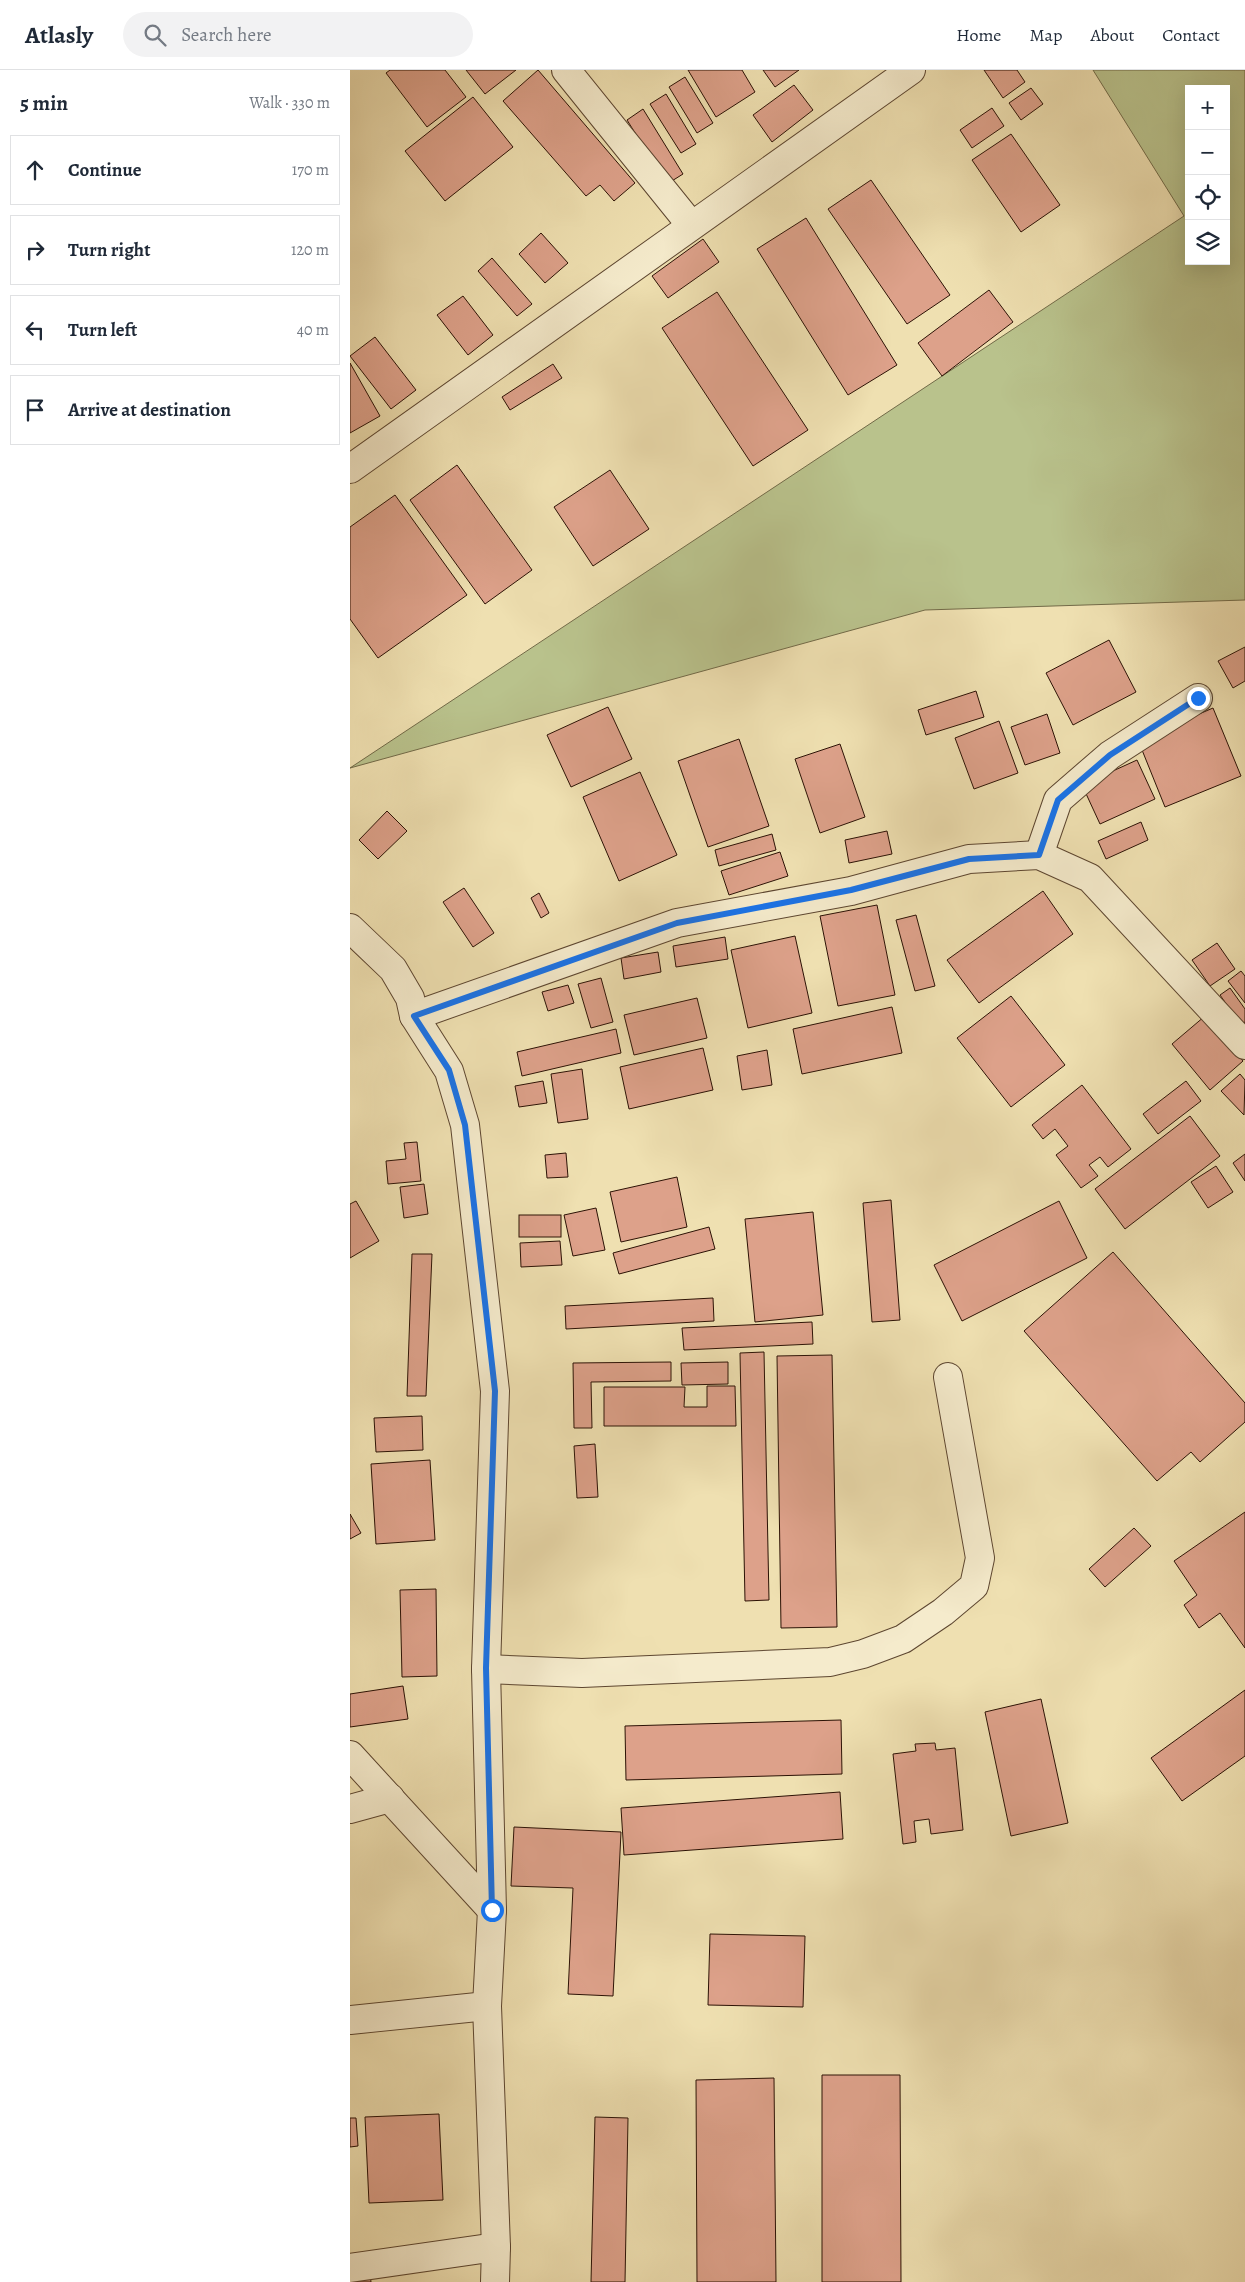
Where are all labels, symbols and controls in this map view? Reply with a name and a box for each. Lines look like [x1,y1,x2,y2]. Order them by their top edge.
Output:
search box [123,12,473,57]
text: Atlasly [25,19,93,51]
icon: search [141,21,169,49]
text: Search here [181,22,272,48]
text: Home [956,23,1001,47]
text: Map [1029,23,1062,47]
text: About [1090,23,1134,47]
text: Contact [1162,23,1220,47]
map controls [1185,85,1230,265]
button: + [1185,85,1230,130]
text: 5 min [20,89,68,117]
text: Walk · 330 m [249,92,330,114]
button: − [1185,130,1230,175]
icon: ahead [21,156,49,184]
text: Continue [68,157,142,183]
text: 170 m [292,159,329,181]
button: locate [1185,175,1230,220]
button: layers [1185,220,1230,265]
icon: right [21,236,49,264]
text: Turn right [68,237,150,263]
text: 120 m [291,239,329,261]
icon: left [21,316,49,344]
text: Turn left [68,317,137,343]
text: 40 m [297,319,329,341]
icon: arrive [21,396,49,424]
text: Arrive at destination [68,397,231,423]
route end [1187,687,1210,710]
route start [481,1899,504,1922]

